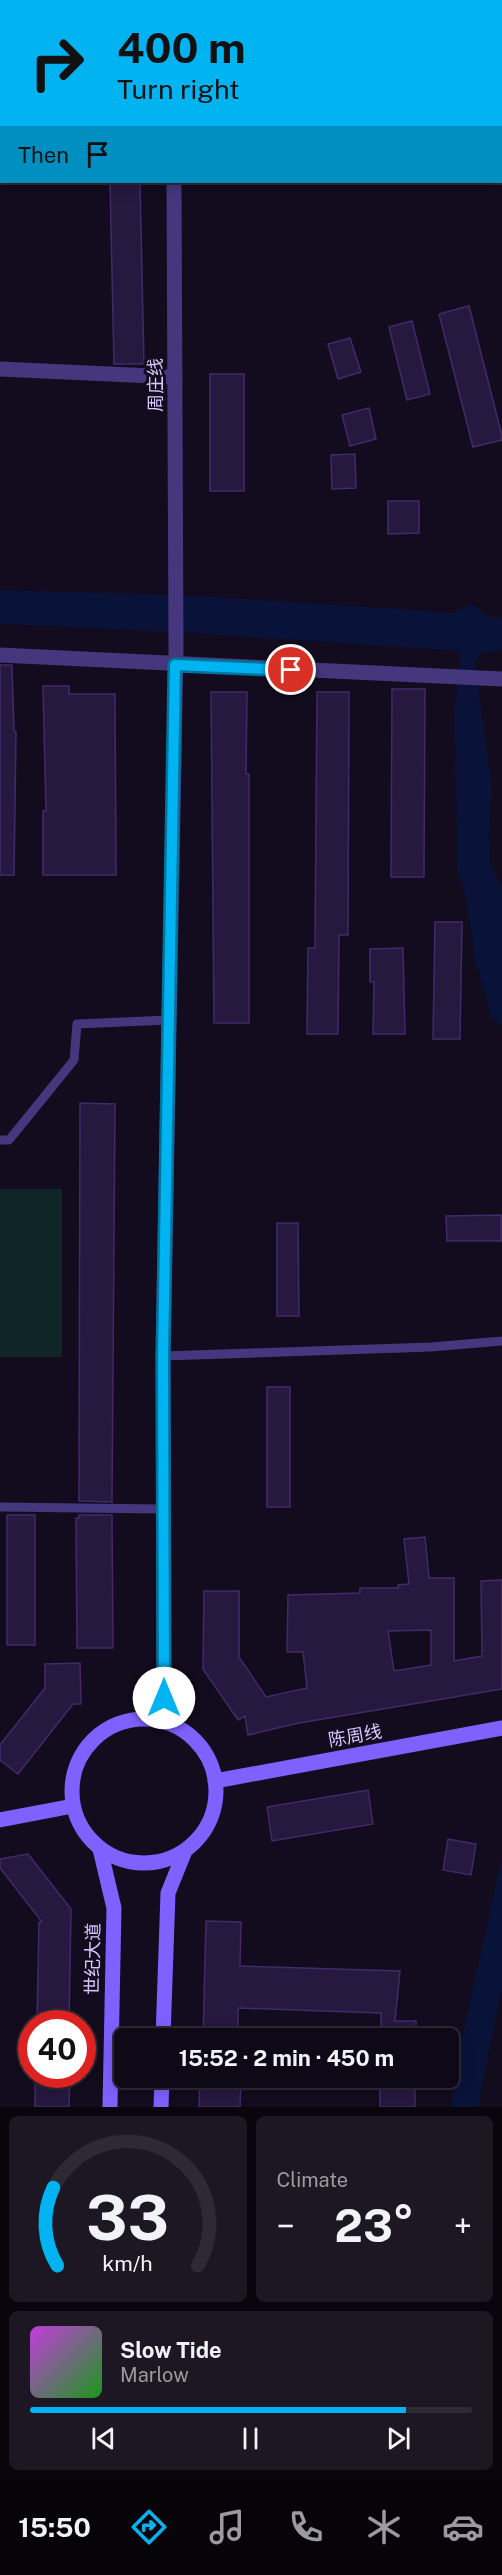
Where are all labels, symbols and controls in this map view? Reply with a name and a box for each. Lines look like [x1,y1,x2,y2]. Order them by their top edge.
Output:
text: 400 m [117,23,246,72]
icon: right [18,24,96,102]
text: Turn right [117,73,240,105]
icon: arrive [81,138,114,171]
text: Then [18,142,69,168]
street label: 周庄线 [145,358,166,412]
pin [265,644,316,695]
icon: arrive [274,653,307,686]
position arrow [132,1666,196,1730]
street label: 陈周线 [327,1720,383,1751]
street label: 世纪大道 [81,1923,104,1995]
speed limit sign: 40 [18,2010,96,2088]
text: 15:52 · 2 min · 450 m [179,2045,394,2071]
text: Climate [277,2168,348,2192]
text: 33 [86,2181,169,2254]
text: 23° [334,2199,414,2252]
text: − [277,2207,295,2245]
text: + [454,2207,472,2245]
text: km/h [103,2251,153,2276]
text: Slow Tide [120,2337,222,2363]
text: Marlow [120,2363,189,2387]
icon: previous [87,2422,120,2455]
icon: pause [234,2422,267,2455]
icon: next [382,2422,415,2455]
icon: directions [128,2506,170,2548]
icon: music [206,2506,248,2548]
icon: phone [285,2506,327,2548]
icon: climate [363,2506,405,2548]
icon: car [442,2506,484,2548]
text: 15:50 [18,2511,91,2543]

